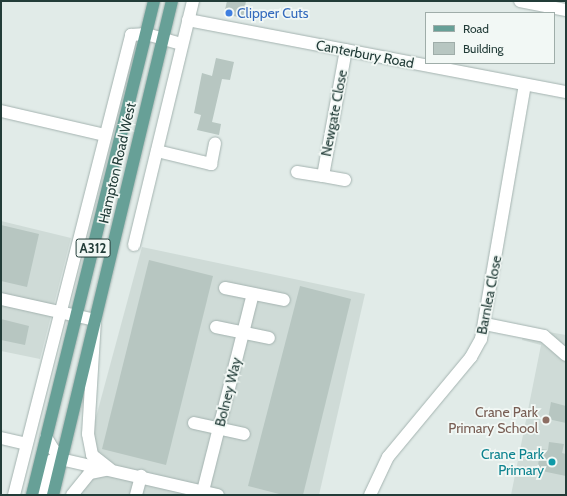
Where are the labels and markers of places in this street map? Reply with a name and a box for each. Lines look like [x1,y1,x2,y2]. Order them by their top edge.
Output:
place label: Clipper Cuts [237,5,308,21]
marker: Clipper Cuts [224,8,234,18]
place label: Crane Park Primary School [448,404,538,436]
marker: Crane Park Primary School [541,415,551,425]
place label: Crane Park Primary [481,446,544,478]
marker: Crane Park Primary [547,457,557,467]

